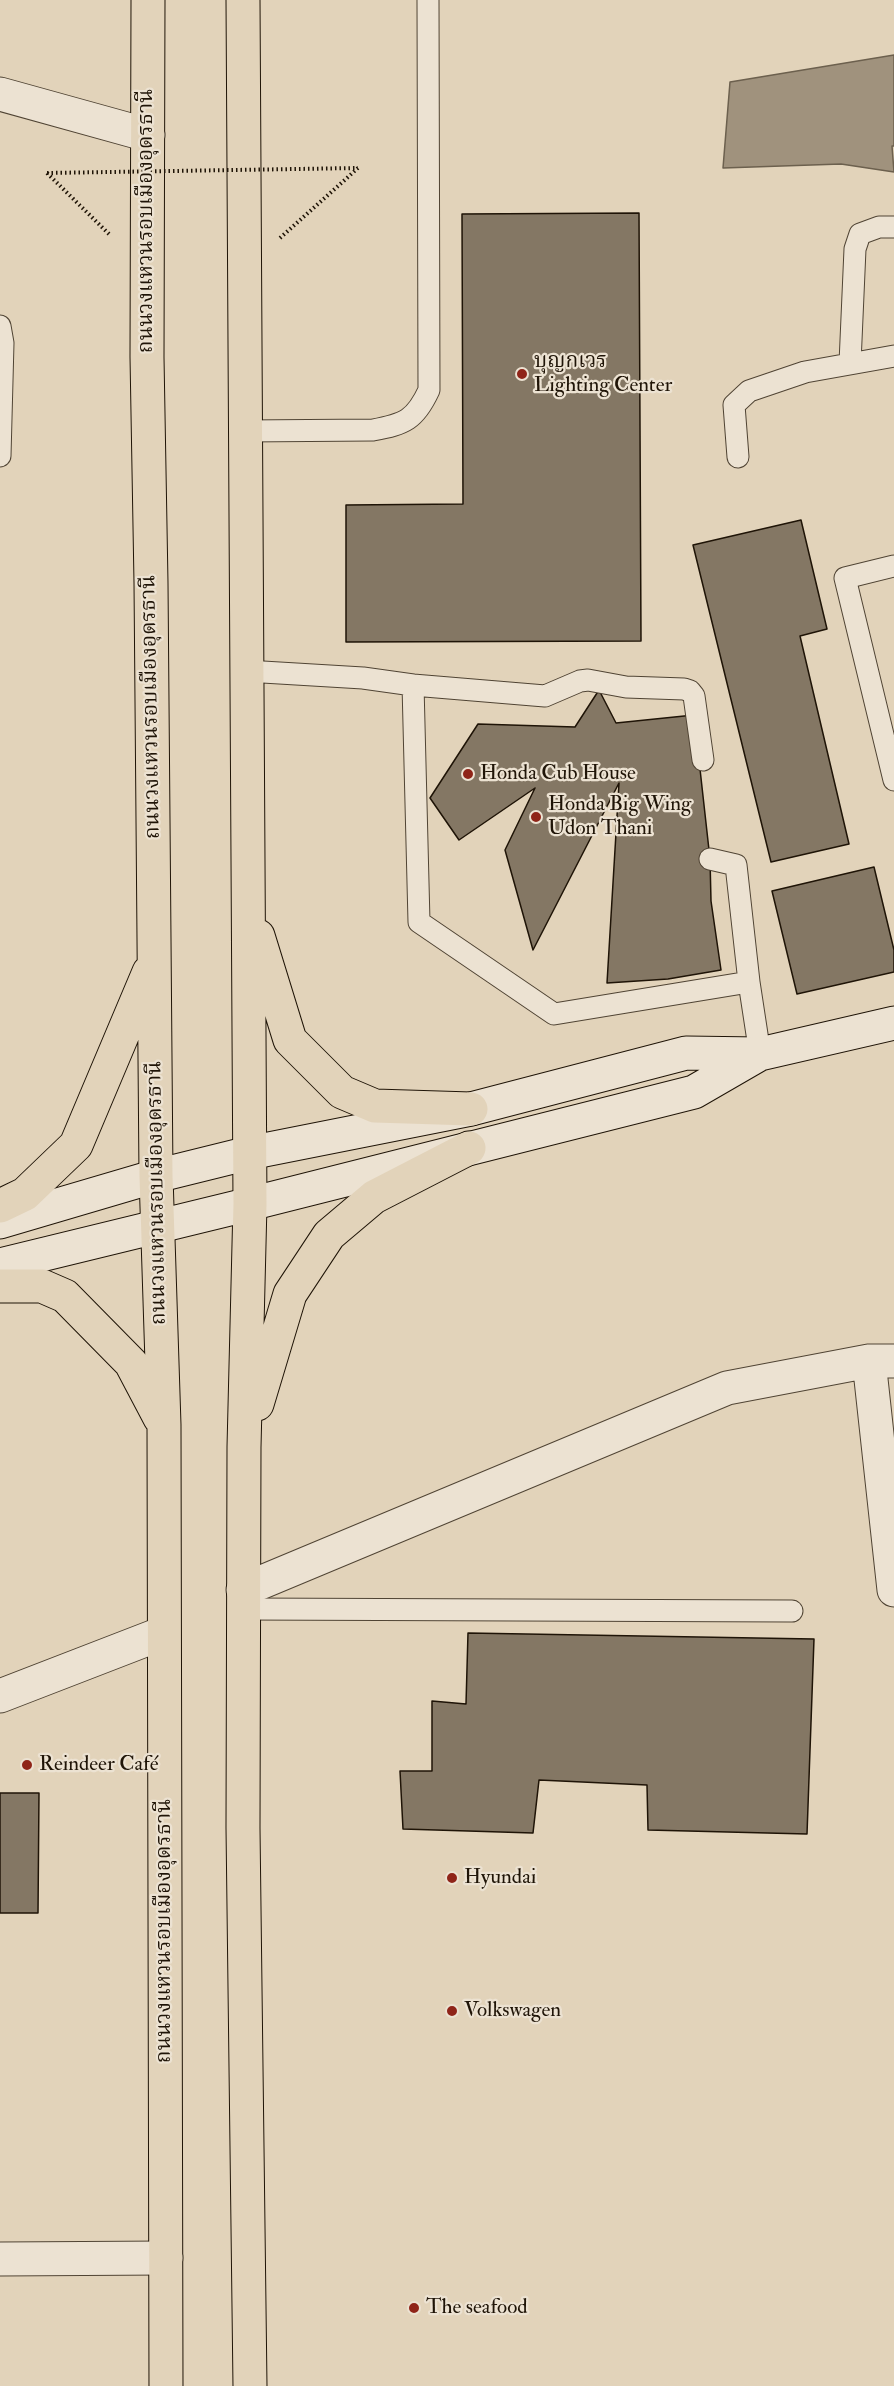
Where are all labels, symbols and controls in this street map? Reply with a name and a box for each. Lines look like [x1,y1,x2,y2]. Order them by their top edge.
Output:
street label: ถนนวงแหวนรอบเมืองอุดรธานี [134,89,160,353]
place label: บุญกเวร Lighting Center [534,349,672,399]
marker: บุญกเวร Lighting Center [515,367,529,381]
street label: ถนนวงแหวนรอบเมืองอุดรธานี [137,575,167,839]
place label: Honda Cub House [480,761,636,787]
marker: Honda Cub House [461,767,475,781]
place label: Honda Big Wing Udon Thani [548,792,691,842]
marker: Honda Big Wing Udon Thani [529,810,543,824]
street label: ถนนวงแหวนรอบเมืองอุดรธานี [143,1061,173,1325]
place label: Reindeer Café [39,1752,159,1778]
marker: Reindeer Café [20,1758,34,1772]
street label: ถนนวงแหวนรอบเมืองอุดรธานี [152,1799,178,2063]
place label: Hyundai [464,1865,536,1891]
marker: Hyundai [445,1871,459,1885]
place label: Volkswagen [464,1998,561,2024]
marker: Volkswagen [445,2004,459,2018]
place label: The seafood [426,2295,528,2321]
marker: The seafood [407,2301,421,2315]

